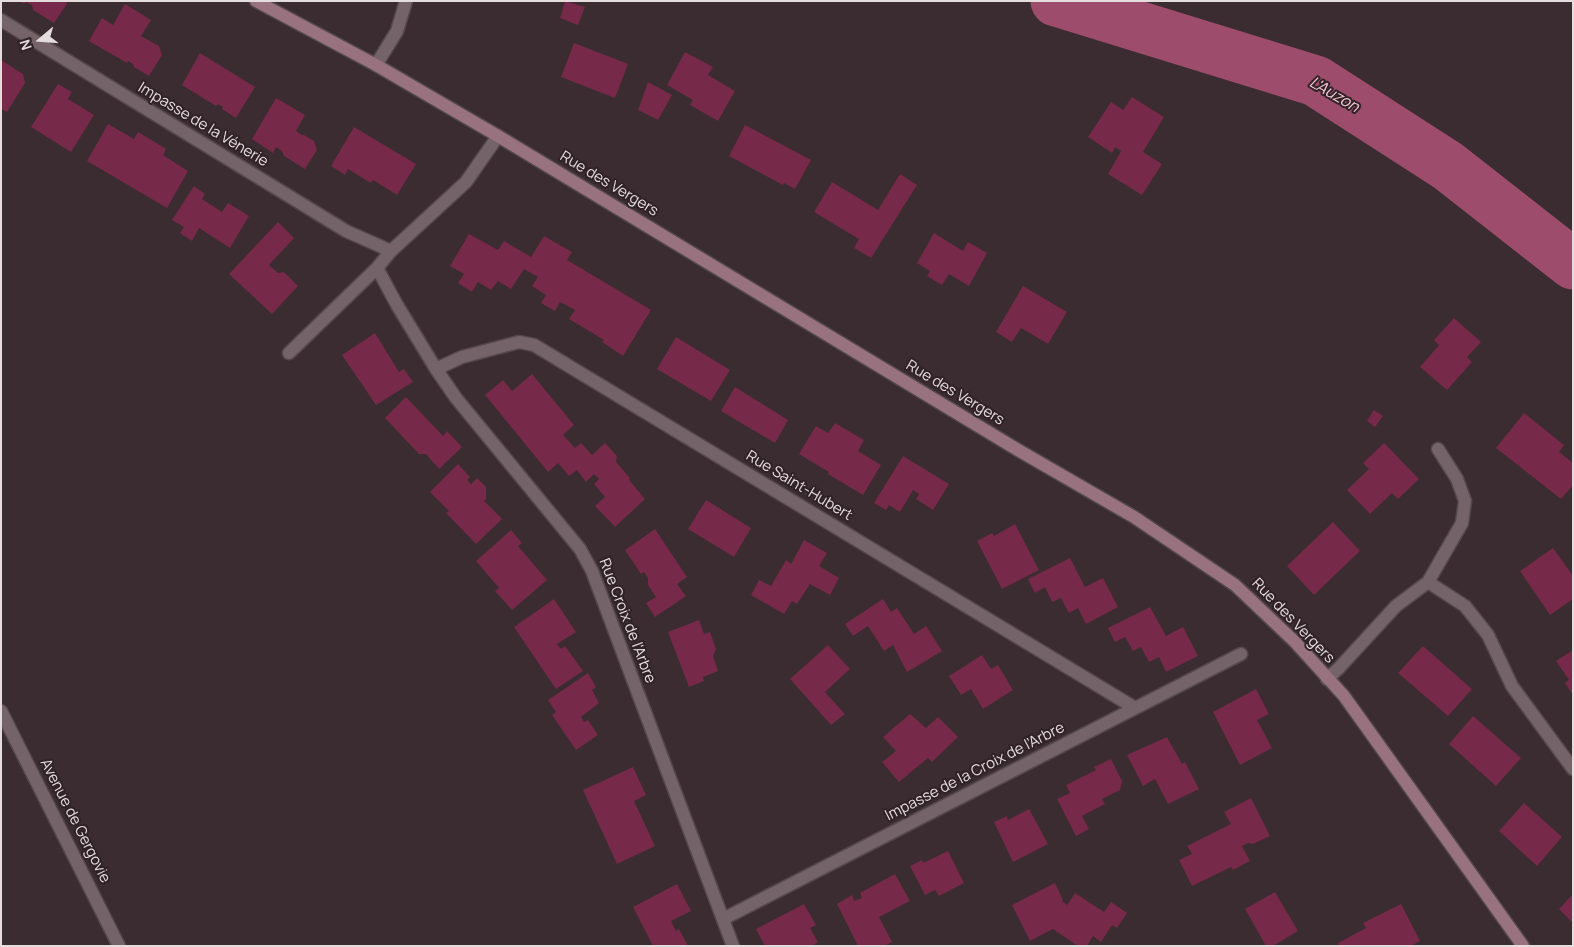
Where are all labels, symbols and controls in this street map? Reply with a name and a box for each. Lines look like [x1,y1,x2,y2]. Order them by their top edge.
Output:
north arrow [15,15,65,65]
text: N [15,37,36,53]
water label: L'Auzon [1306,73,1362,117]
street label: Impasse de la Vénerie [135,79,271,171]
street label: Rue des Vergers [557,148,661,220]
street label: Rue des Vergers [903,357,1007,429]
street label: Rue Saint-Hubert [743,447,855,525]
street label: Rue Croix de l'Arbre [595,556,659,686]
street label: Rue des Vergers [1248,575,1338,667]
street label: Impasse de la Croix de l’Arbre [882,719,1068,825]
street label: Avenue de Gergovie [36,756,114,886]

